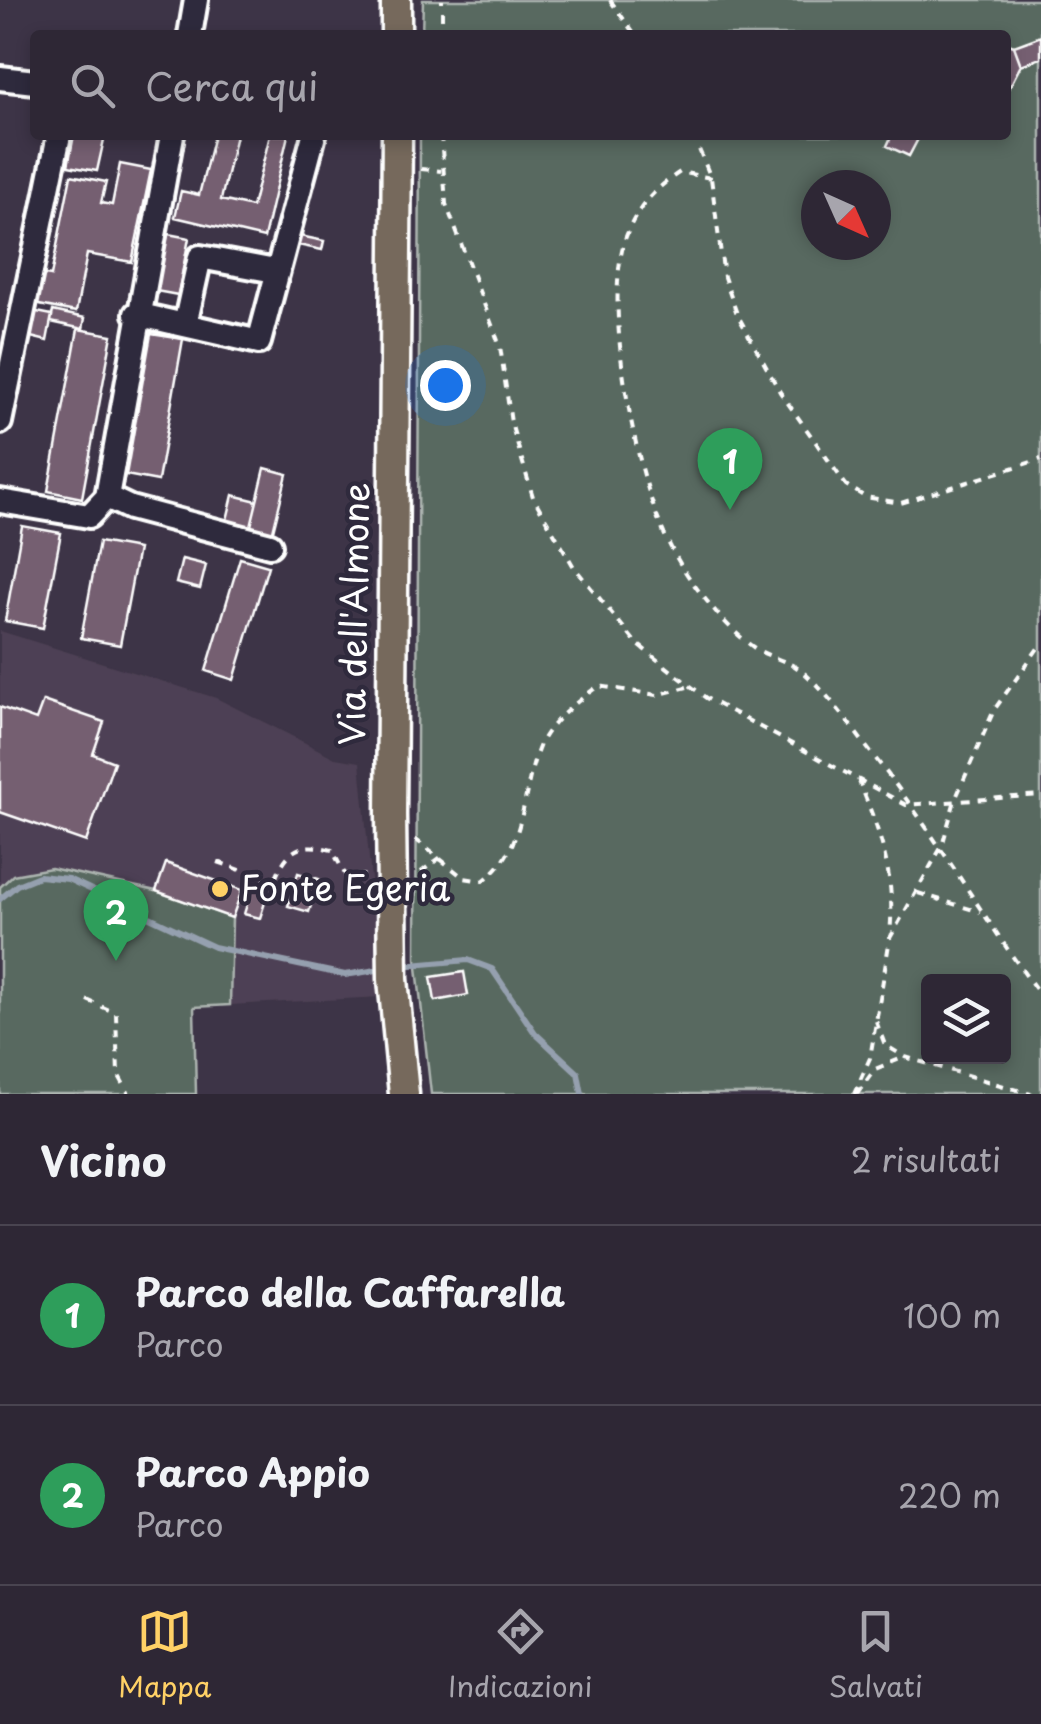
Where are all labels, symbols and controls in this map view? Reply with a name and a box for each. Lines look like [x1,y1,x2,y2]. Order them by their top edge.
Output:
search box [30,30,1011,140]
text: Cerca qui [145,57,318,114]
icon: search [65,58,120,113]
north arrow [801,170,891,260]
your location [420,360,471,411]
pin: 1 [698,428,762,510]
street label: Via dell'Almone [324,482,381,746]
place label: Fonte Egeria [240,860,450,913]
pin: 2 [84,878,148,961]
marker: Fonte Egeria [209,878,231,900]
map controls [921,974,1011,1064]
button: layers [921,974,1011,1064]
text: Vicino [40,1128,166,1191]
text: 2 risultati [851,1135,1001,1183]
text: Parco della Caffarella [135,1263,565,1320]
text: 1 [65,1291,80,1339]
text: 100 m [903,1291,1001,1339]
text: Parco [135,1320,224,1368]
text: Parco Appio [135,1443,370,1500]
text: 2 [61,1471,84,1519]
text: 220 m [898,1471,1001,1519]
text: Parco [135,1500,224,1548]
tab: Mappa [118,1604,211,1707]
tab: Indicazioni [448,1604,592,1707]
tab: Salvati [829,1604,923,1707]

